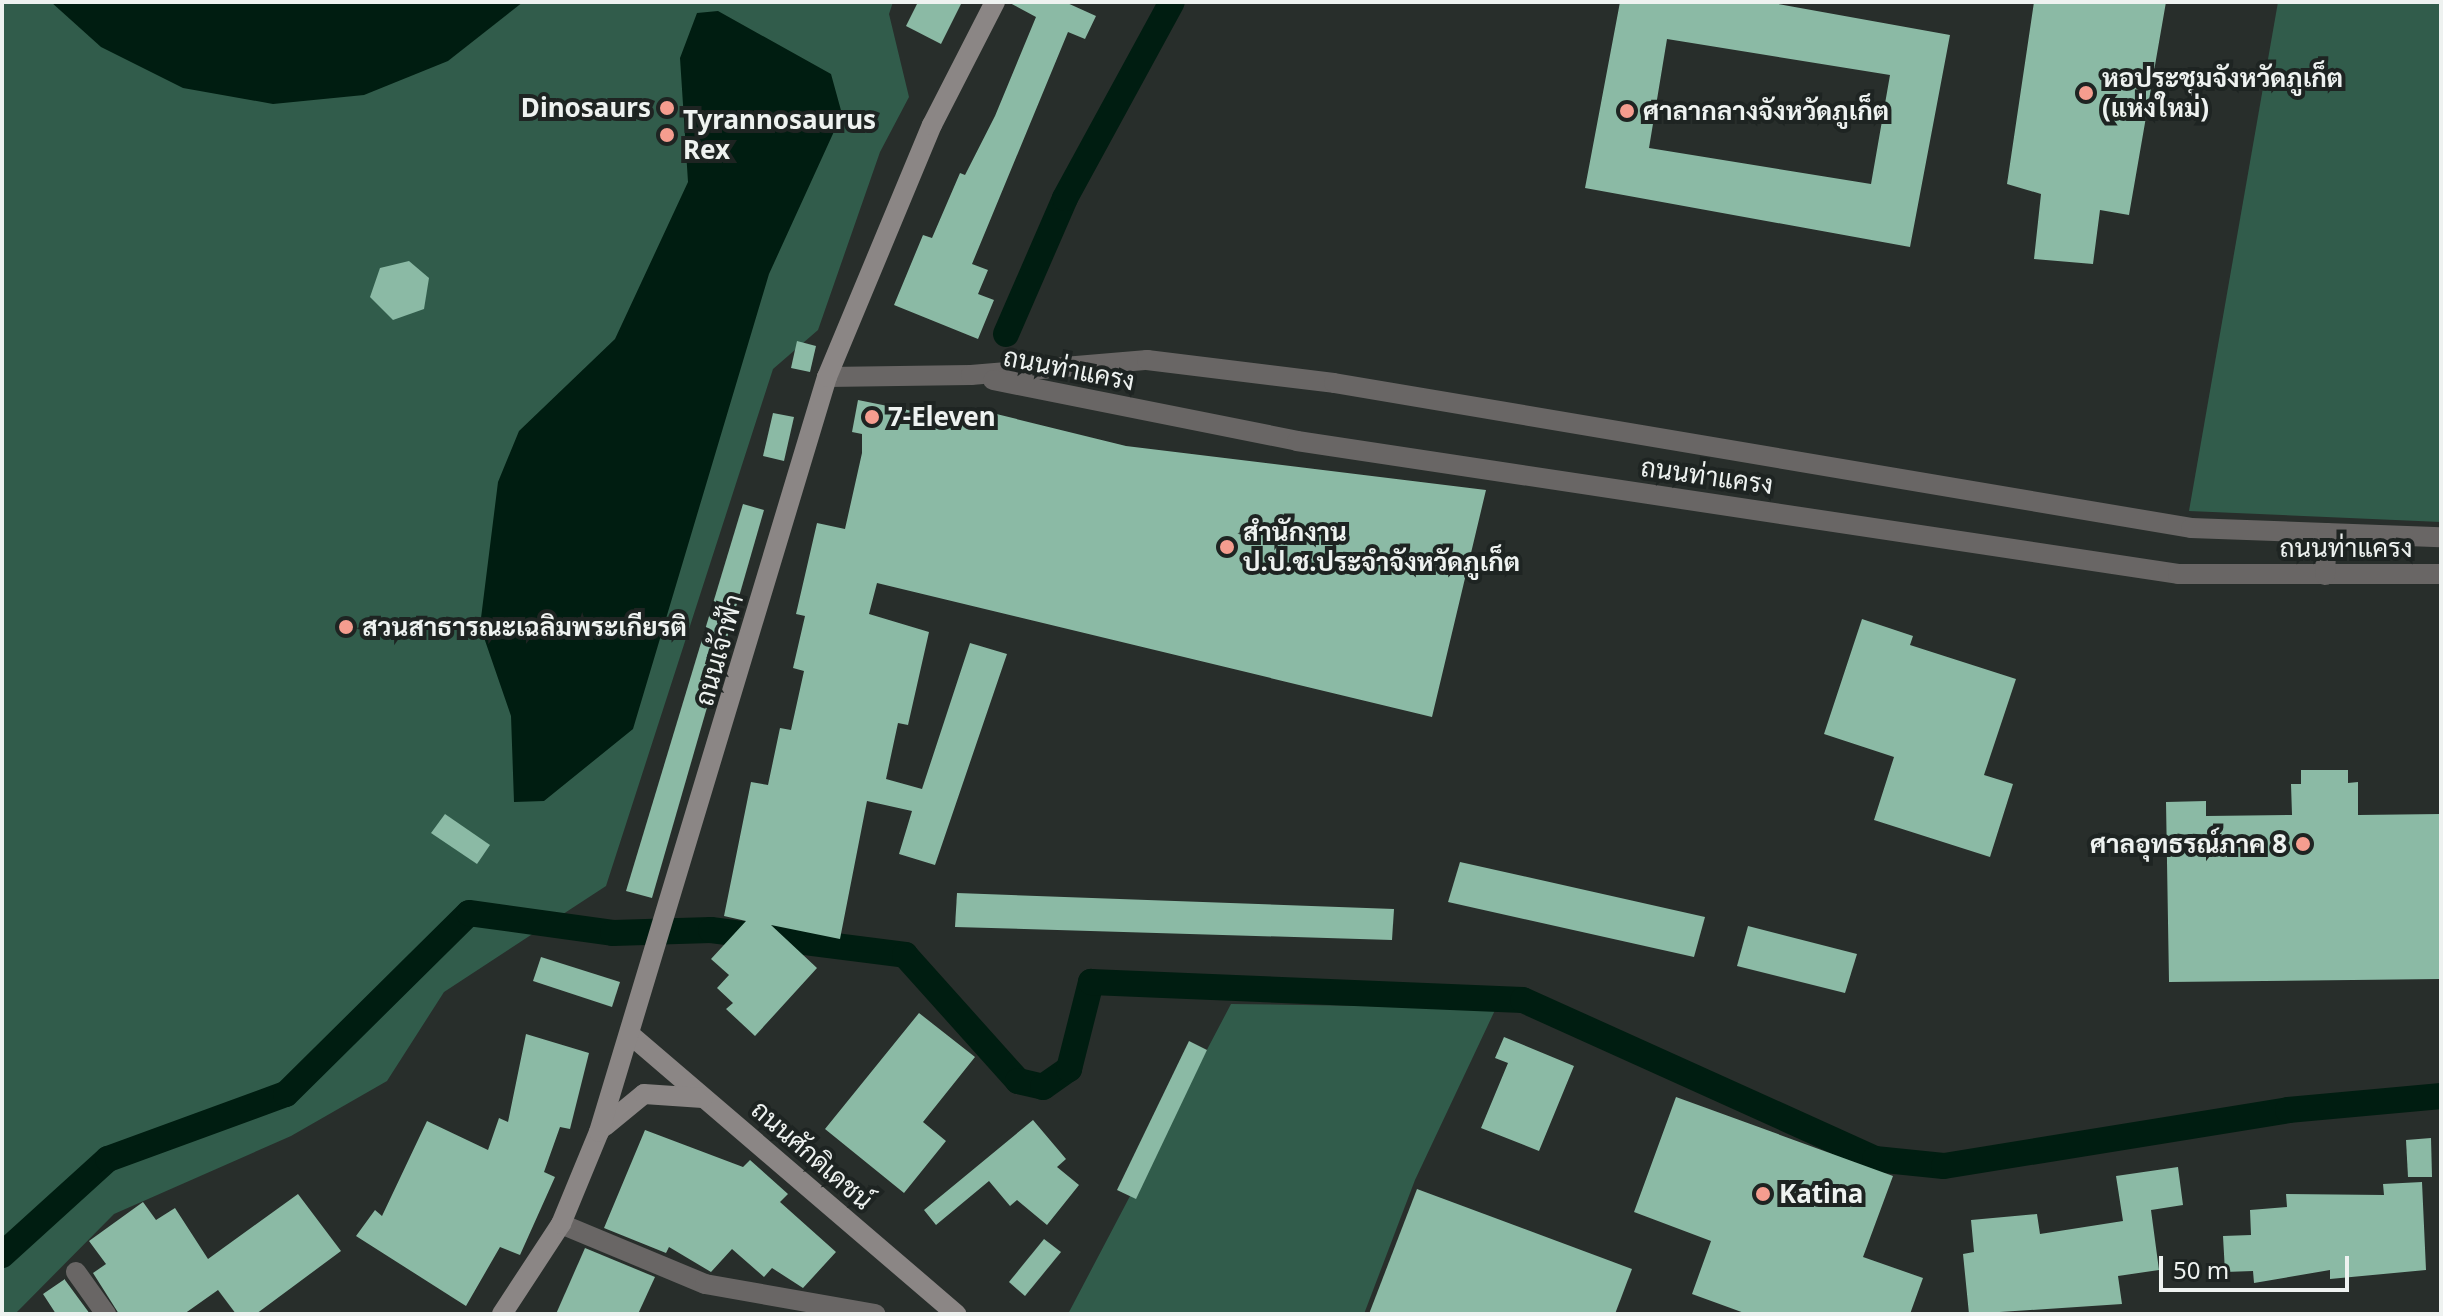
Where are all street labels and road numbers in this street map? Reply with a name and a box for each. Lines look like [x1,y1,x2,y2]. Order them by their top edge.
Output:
street label: ถนนท่าแครง [1001,341,1137,397]
street label: ถนนท่าแครง [1639,451,1775,501]
street label: ถนนท่าแครง [2279,532,2413,564]
street label: ถนนเจ้าฟ้า [688,591,750,709]
street label: ถนนศักดิเดชน์ [745,1094,879,1216]

